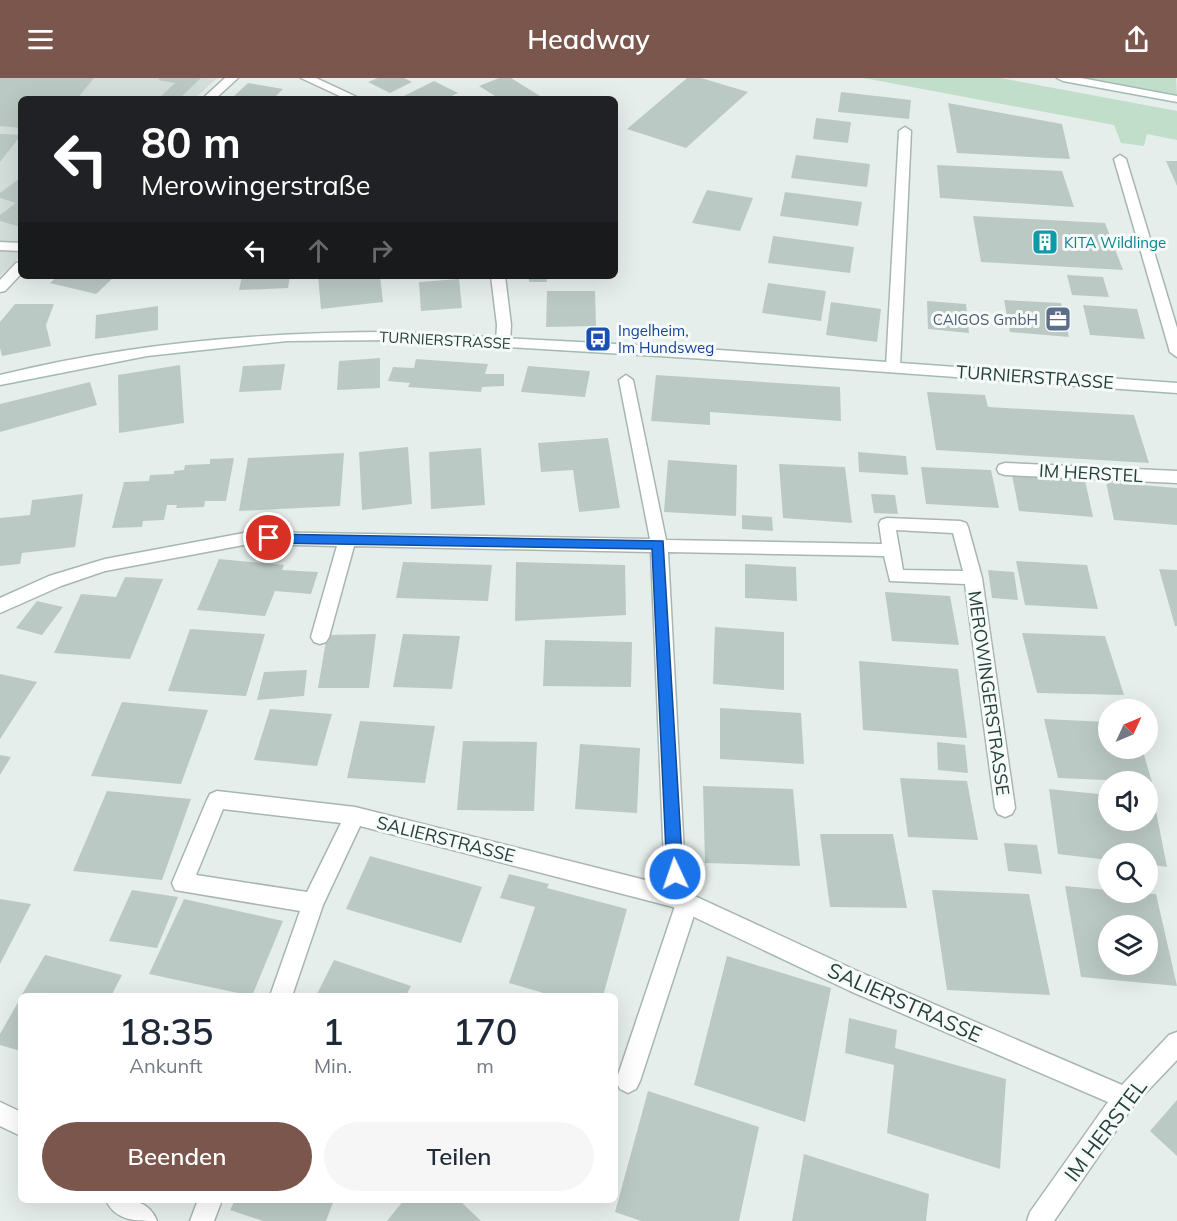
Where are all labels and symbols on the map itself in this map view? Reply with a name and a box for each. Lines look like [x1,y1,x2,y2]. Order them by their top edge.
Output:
building icon: KITA Wildlinge [1030,227,1060,257]
place label: KITA Wildlinge [1064,233,1166,252]
office icon: CAIGOS GmbH [1043,304,1073,334]
place label: CAIGOS GmbH [933,310,1038,329]
place label: Ingelheim, Im Hundsweg [618,321,714,357]
bus stop icon: Ingelheim, Im Hundsweg [583,324,613,354]
street label: TURNIERSTRASSE [379,327,511,353]
street label: TURNIERSTRASSE [955,360,1115,394]
street label: IM HERSTEL [1039,459,1144,487]
pin [243,512,294,563]
street label: MEROWINGERSTRASSE [963,589,1015,797]
north arrow [1098,699,1158,759]
street label: SALIERSTRASSE [374,811,518,867]
position arrow [643,842,707,906]
street label: SALIERSTRASSE [824,956,986,1048]
street label: IM HERSTEL [1058,1073,1152,1186]

